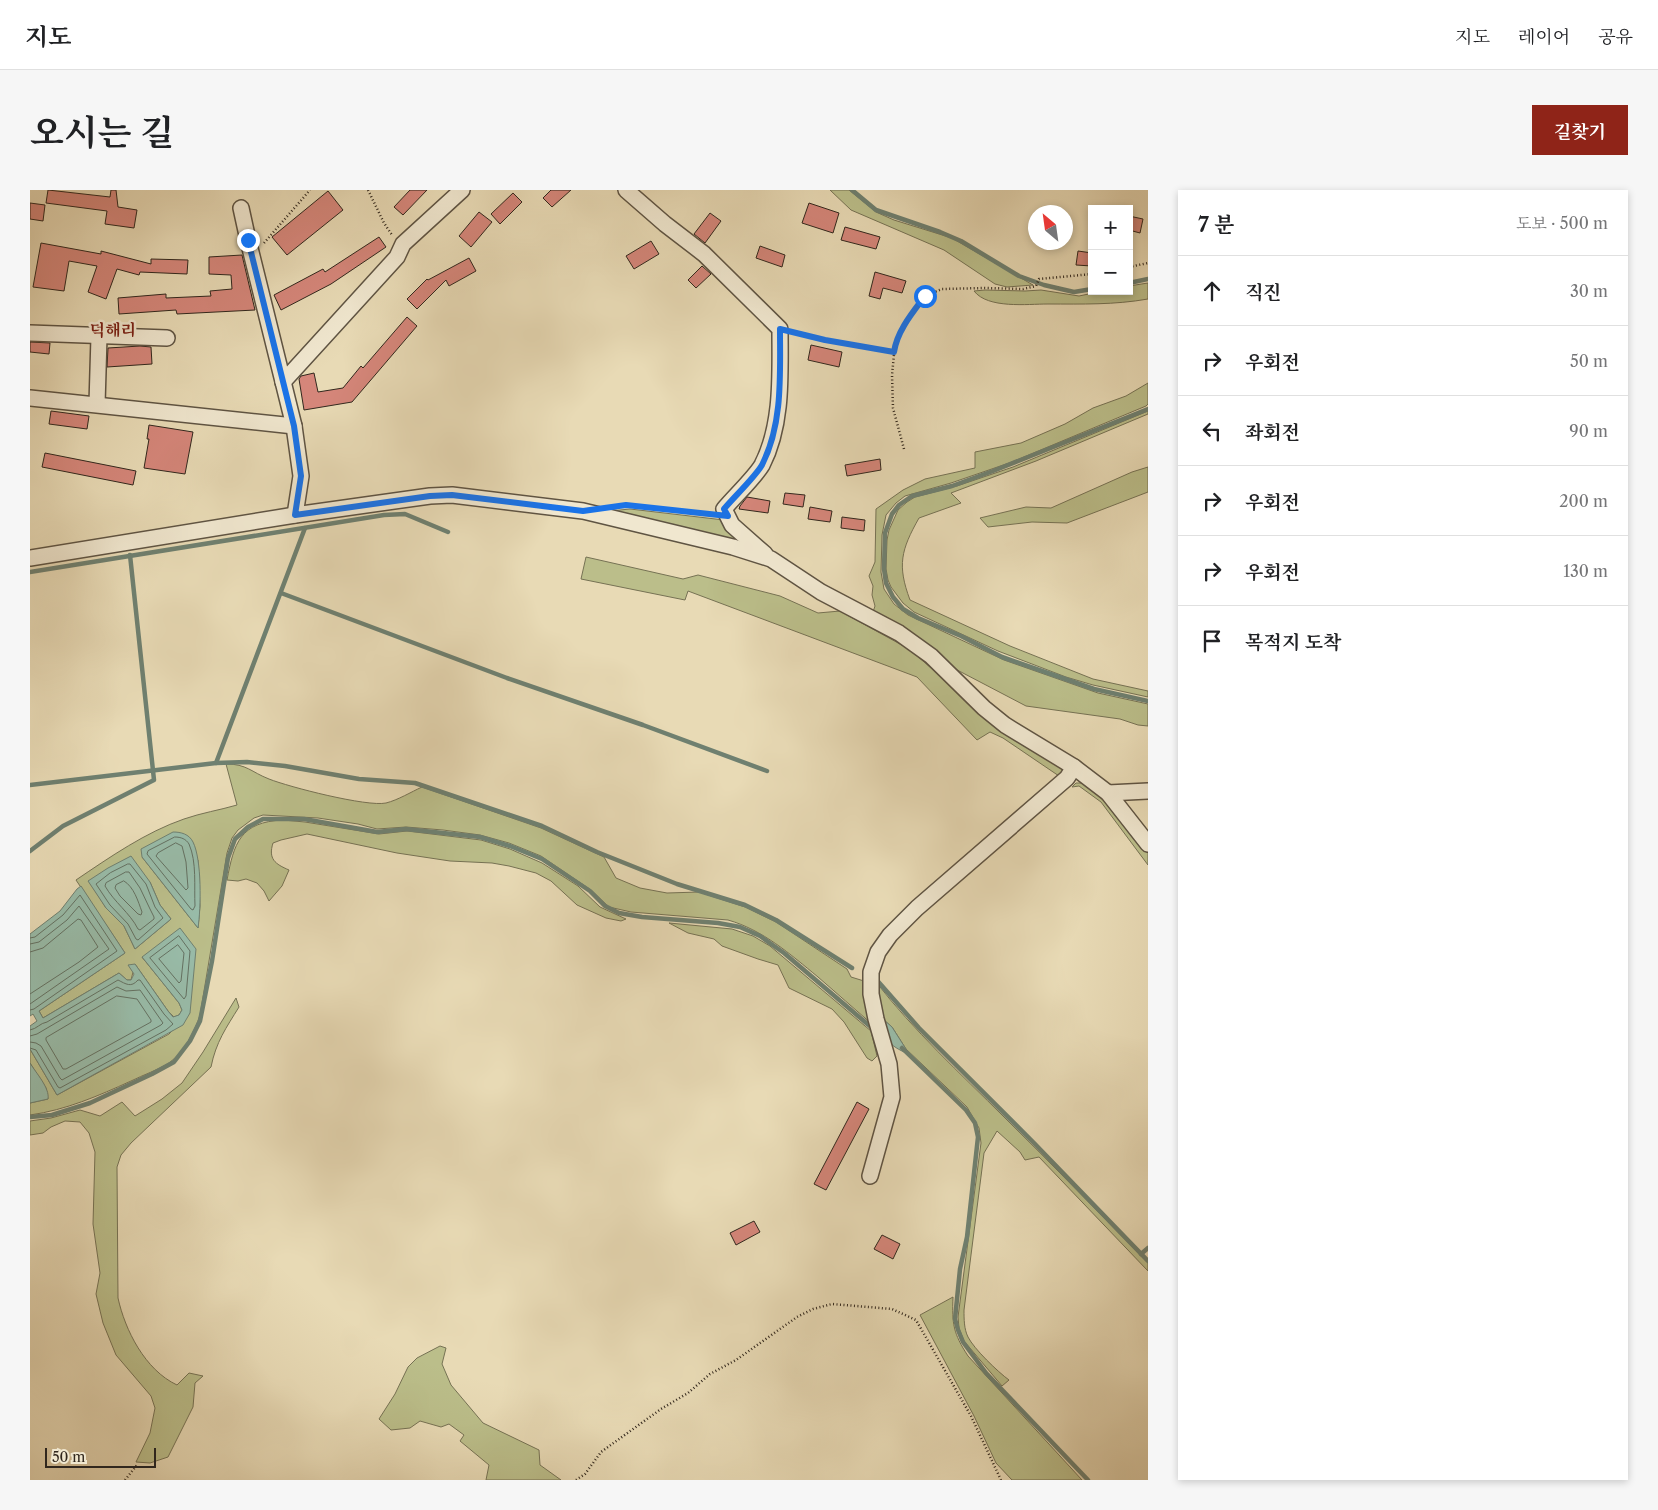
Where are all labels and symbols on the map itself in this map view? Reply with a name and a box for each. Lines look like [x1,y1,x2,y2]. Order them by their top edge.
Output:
north arrow [1028,205,1073,250]
route end [237,229,260,252]
route start [914,285,937,308]
district label: 덕해리 [90,320,136,340]
scale bar [45,1445,156,1468]

